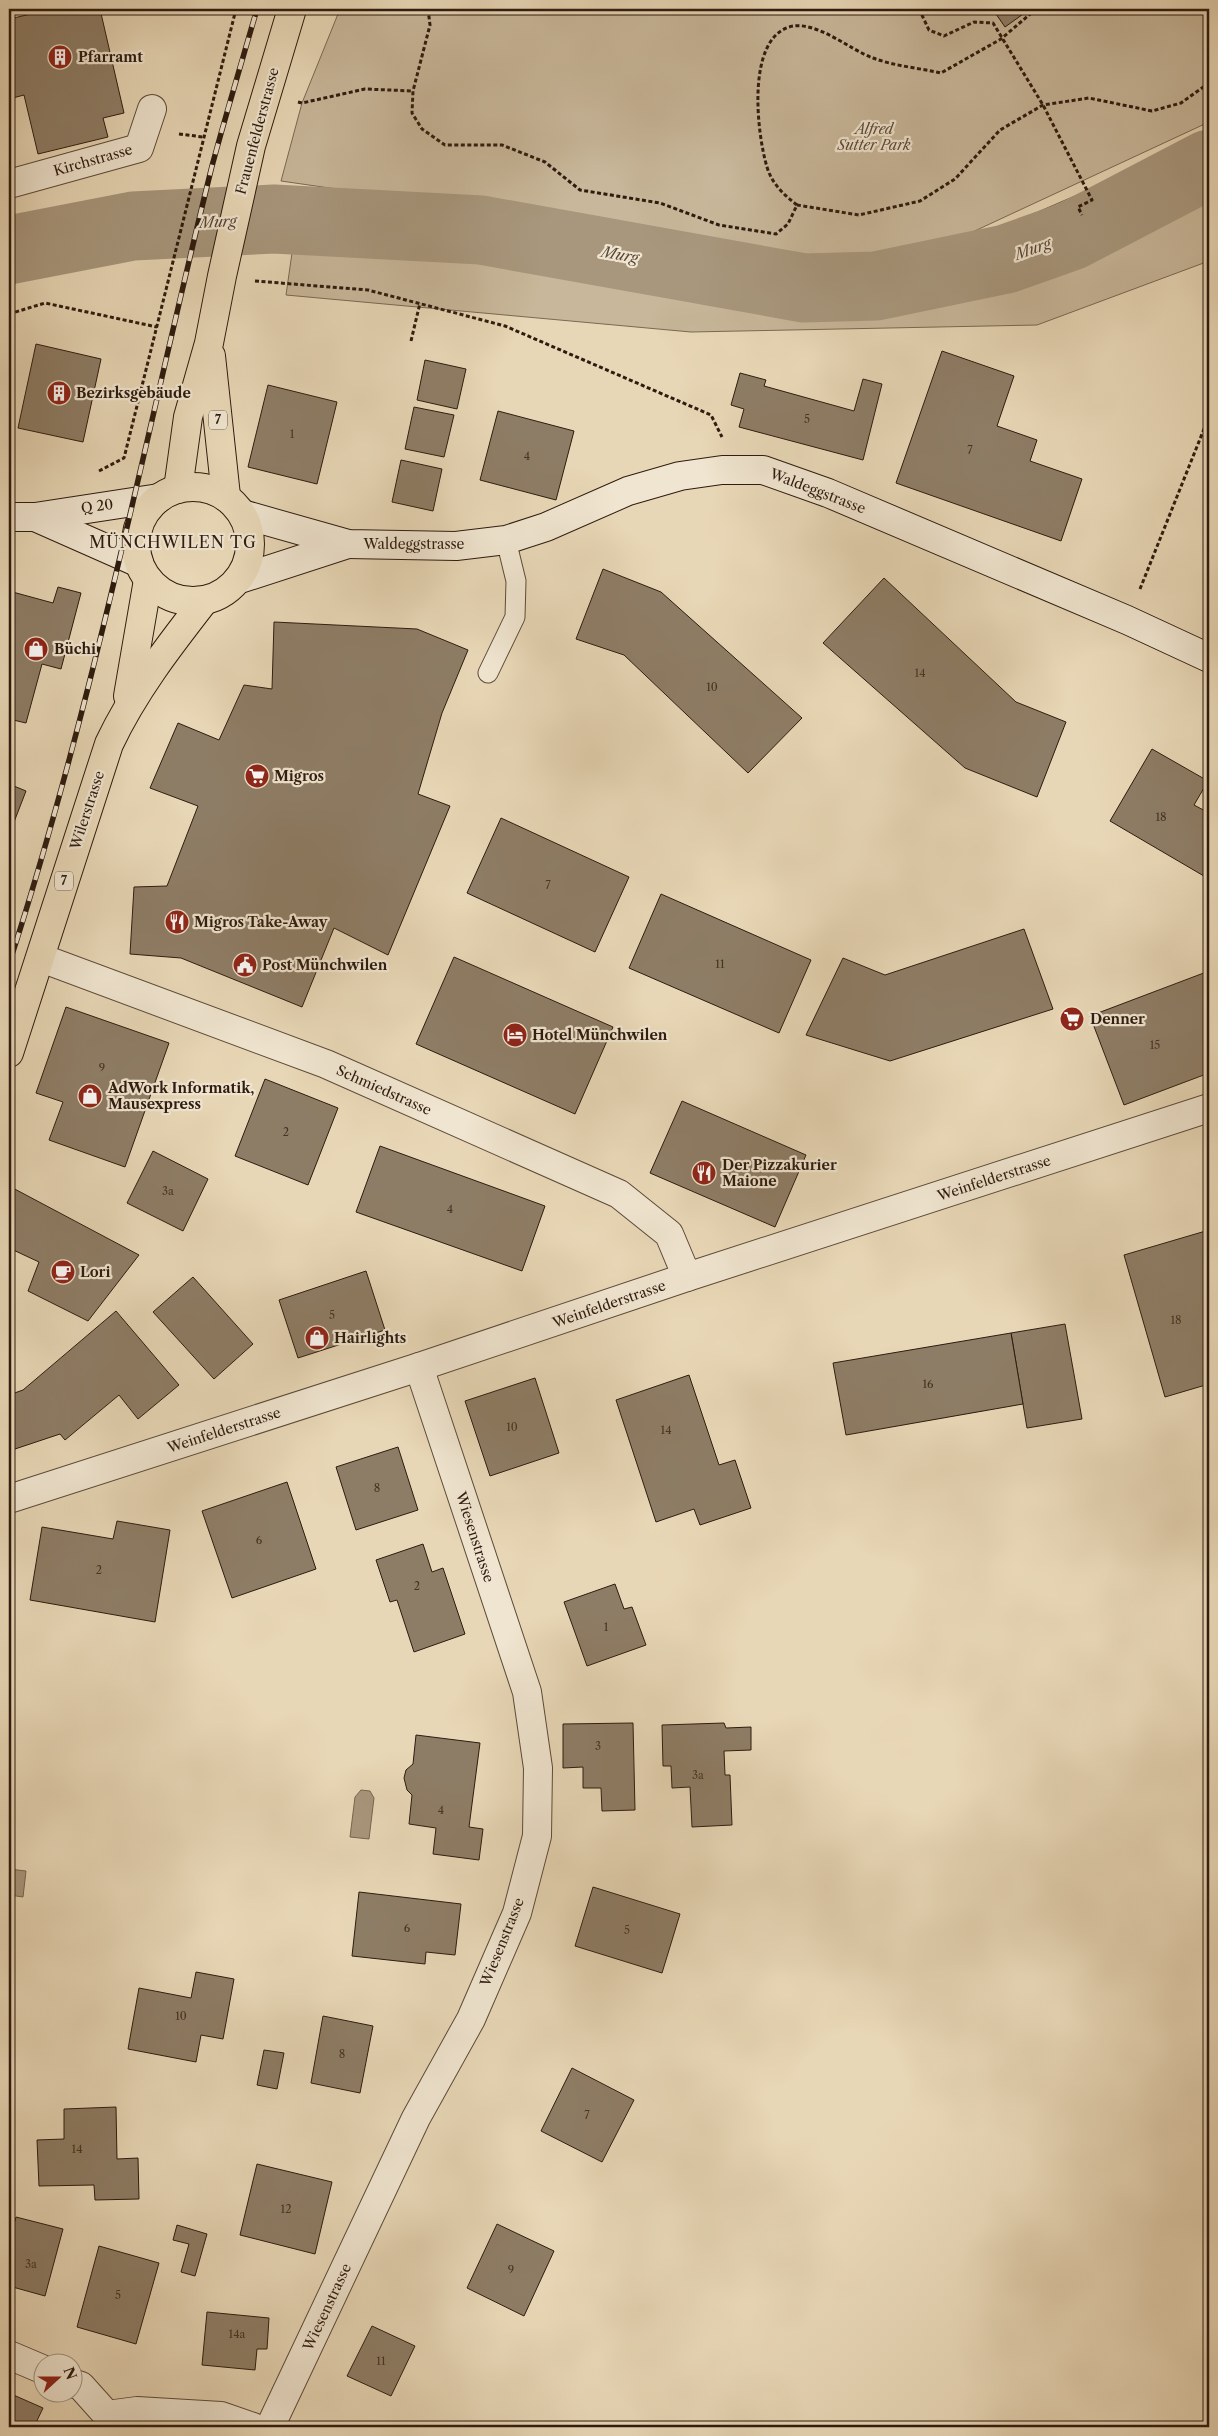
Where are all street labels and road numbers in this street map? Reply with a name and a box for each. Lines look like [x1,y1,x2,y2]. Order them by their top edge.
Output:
street label: Frauenfelderstrasse [231,65,283,197]
street label: Kirchstrasse [51,140,135,180]
road number: 7 [209,410,227,430]
street label: Waldeggstrasse [767,464,868,518]
street label: Q 20 [80,495,114,517]
street label: Waldeggstrasse [363,535,465,553]
street label: Wilerstrasse [66,768,108,853]
road number: 7 [55,871,73,890]
street label: Schmiedstrasse [334,1061,435,1119]
street label: Weinfelderstrasse [934,1151,1053,1205]
street label: Weinfelderstrasse [549,1276,668,1332]
street label: Weinfelderstrasse [164,1403,283,1457]
street label: Wiesenstrasse [452,1488,498,1585]
street label: Wiesenstrasse [476,1895,528,1990]
street label: Wiesenstrasse [298,2260,355,2354]

